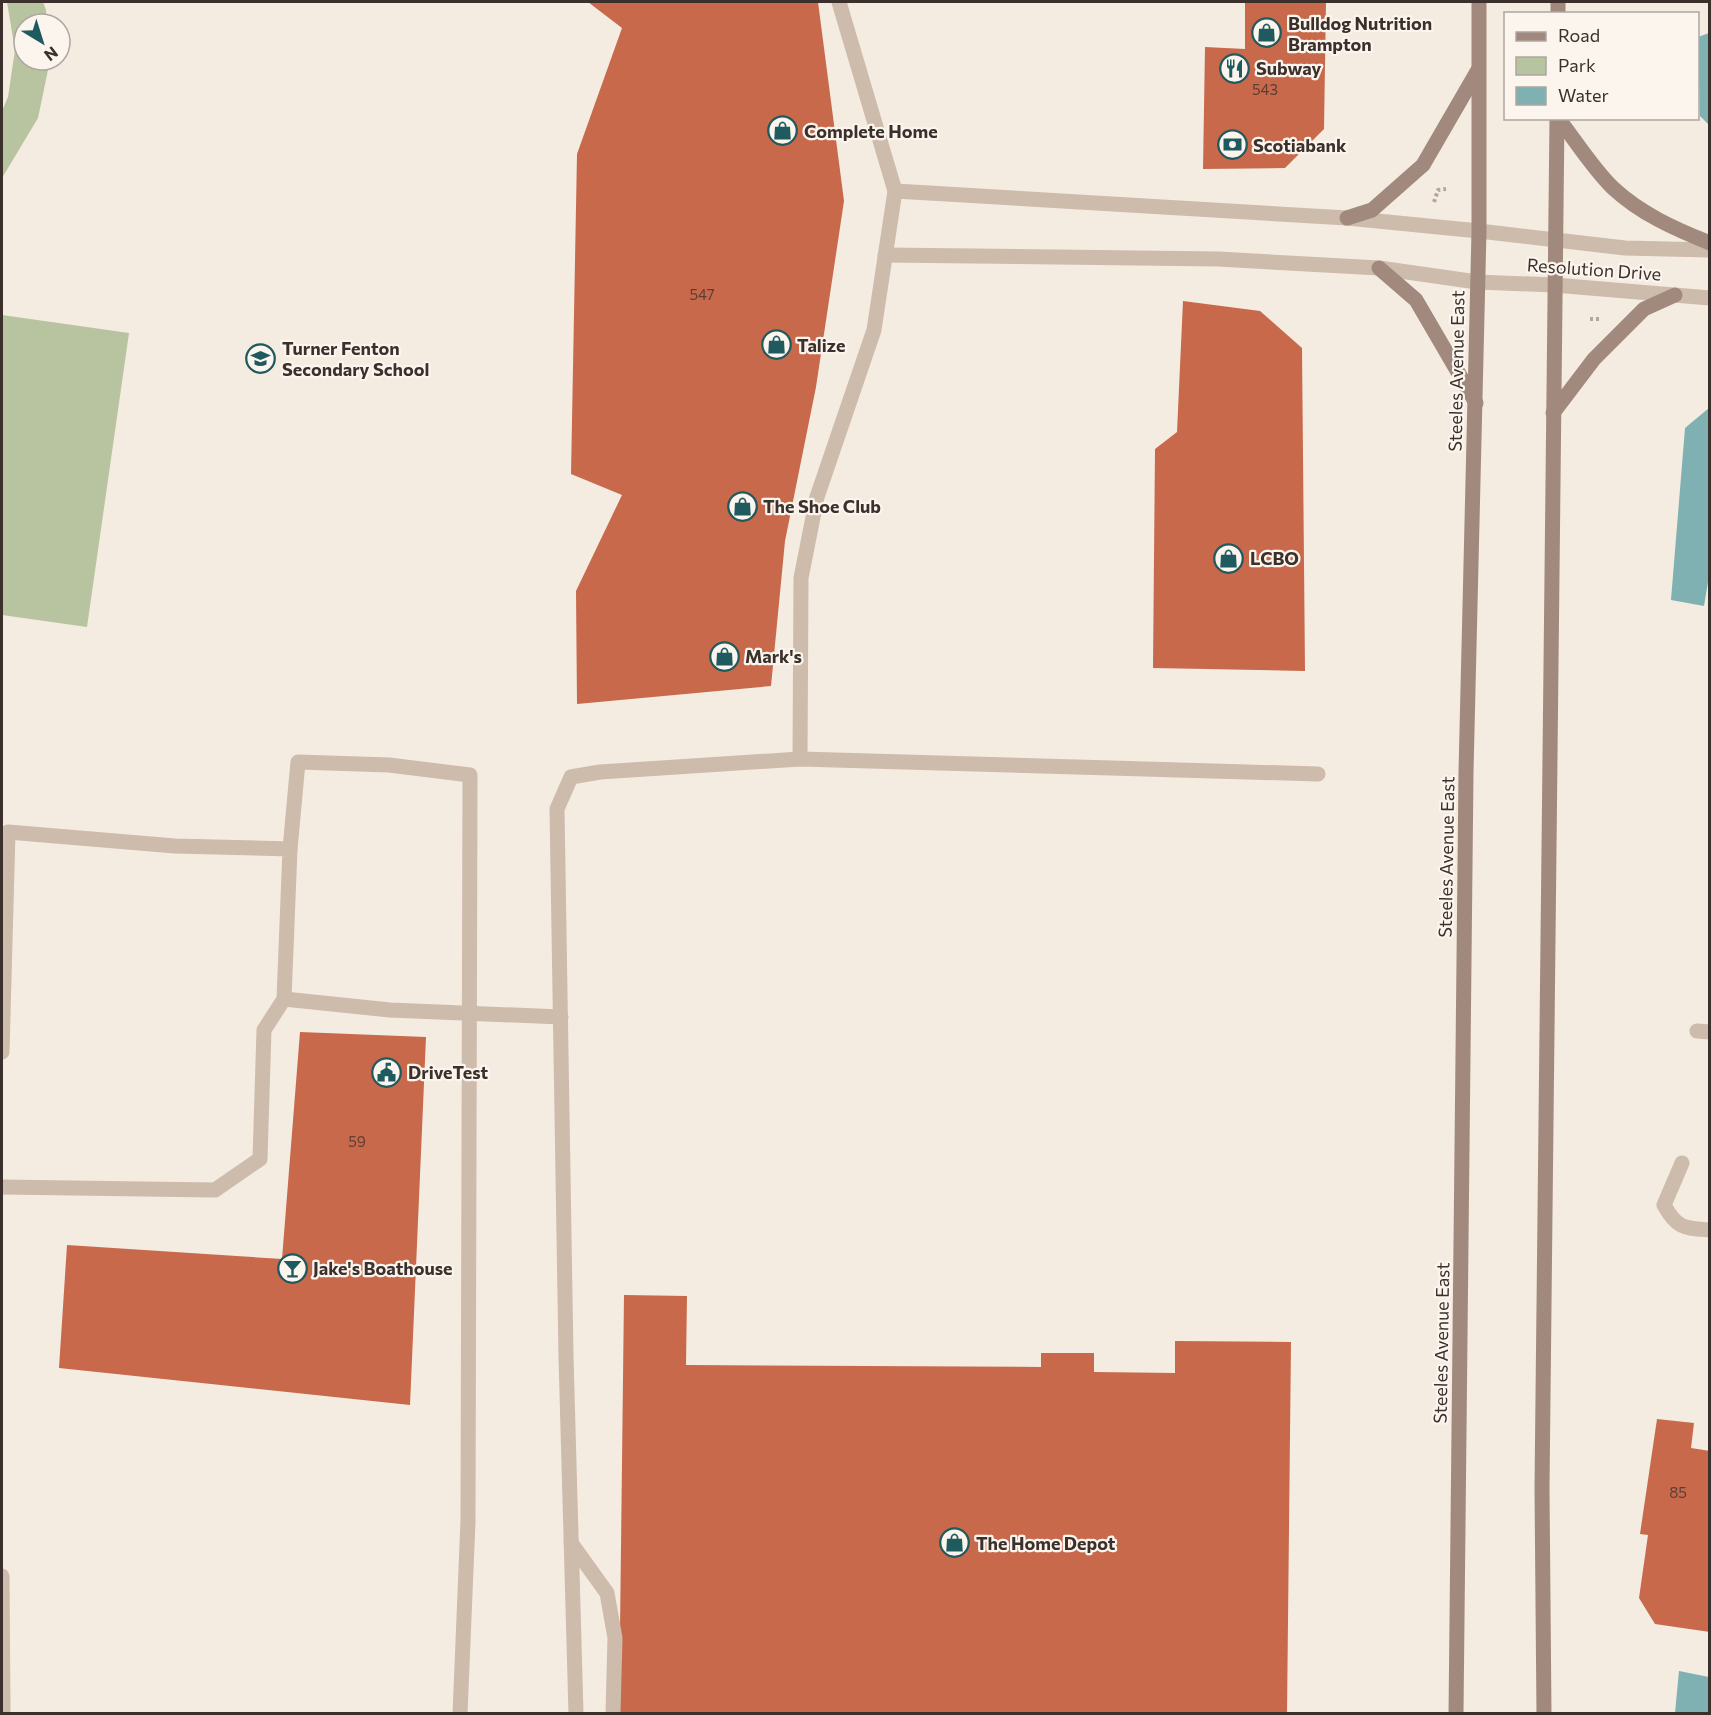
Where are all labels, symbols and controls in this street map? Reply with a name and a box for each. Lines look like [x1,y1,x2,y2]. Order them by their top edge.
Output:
north arrow [12,12,72,72]
place label: Bulldog Nutrition Brampton [1288,12,1432,55]
legend [1504,12,1699,120]
shop icon: Bulldog Nutrition Brampton [1251,17,1283,49]
text: Road [1558,24,1600,46]
text: N [41,43,62,65]
restaurant icon: Subway [1219,52,1251,84]
text: Park [1558,54,1596,76]
place label: Subway [1256,57,1321,79]
house number: 543 [1252,80,1278,98]
text: Water [1558,84,1609,106]
shop icon: Complete Home [767,115,799,147]
place label: Complete Home [804,120,938,142]
bank icon: Scotiabank [1216,129,1248,161]
place label: Scotiabank [1253,134,1347,156]
street label: Resolution Drive [1526,253,1662,285]
house number: 547 [689,285,715,303]
street label: Steeles Avenue East [1444,290,1468,452]
shop icon: Talize [760,329,792,361]
place label: Talize [797,334,845,356]
place label: Turner Fenton Secondary School [282,337,429,380]
school or university icon: Turner Fenton Secondary School [245,342,277,374]
shop icon: The Shoe Club [726,490,758,522]
place label: The Shoe Club [763,495,881,517]
shop icon: LCBO [1213,542,1245,574]
place label: LCBO [1250,547,1299,569]
shop icon: Mark's [708,640,740,672]
place label: Mark's [745,645,802,667]
street label: Steeles Avenue East [1434,776,1458,938]
public building icon: DriveTest [371,1056,403,1088]
place label: DriveTest [408,1061,489,1083]
house number: 59 [348,1132,366,1150]
bar icon: Jake's Boathouse [276,1252,308,1284]
place label: Jake's Boathouse [313,1257,453,1279]
street label: Steeles Avenue East [1429,1262,1453,1424]
house number: 85 [1669,1483,1687,1501]
shop icon: The Home Depot [939,1527,971,1559]
place label: The Home Depot [976,1532,1116,1554]

